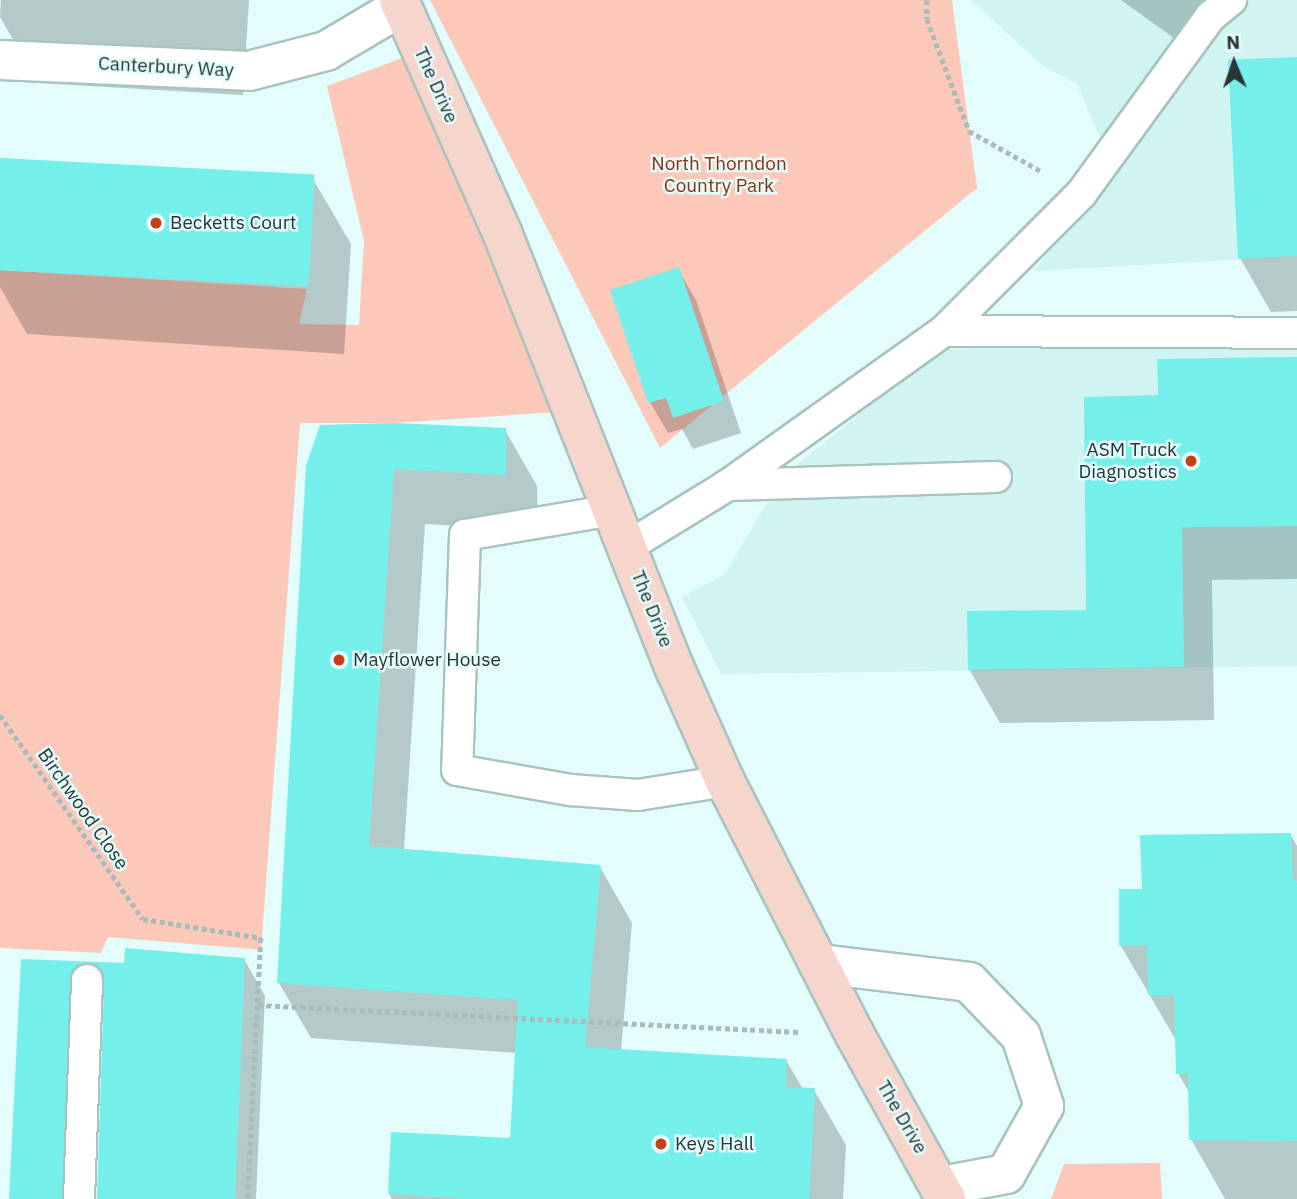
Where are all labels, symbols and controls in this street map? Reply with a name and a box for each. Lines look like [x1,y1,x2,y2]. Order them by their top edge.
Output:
north arrow [1199,28,1269,98]
text: N [1226,30,1241,54]
street label: The Drive [409,44,463,126]
street label: Canterbury Way [98,52,234,82]
park label: North Thorndon Country Park [651,153,787,197]
place label: Becketts Court [170,212,296,234]
marker: Becketts Court [148,215,164,231]
place label: ASM Truck Diagnostics [1079,439,1177,483]
marker: ASM Truck Diagnostics [1183,453,1199,469]
street label: The Drive [626,567,678,651]
place label: Mayflower House [353,649,501,671]
marker: Mayflower House [331,652,347,668]
street label: Birchwood Close [33,744,133,874]
street label: The Drive [872,1076,932,1158]
place label: Keys Hall [675,1133,754,1155]
marker: Keys Hall [653,1136,669,1152]

